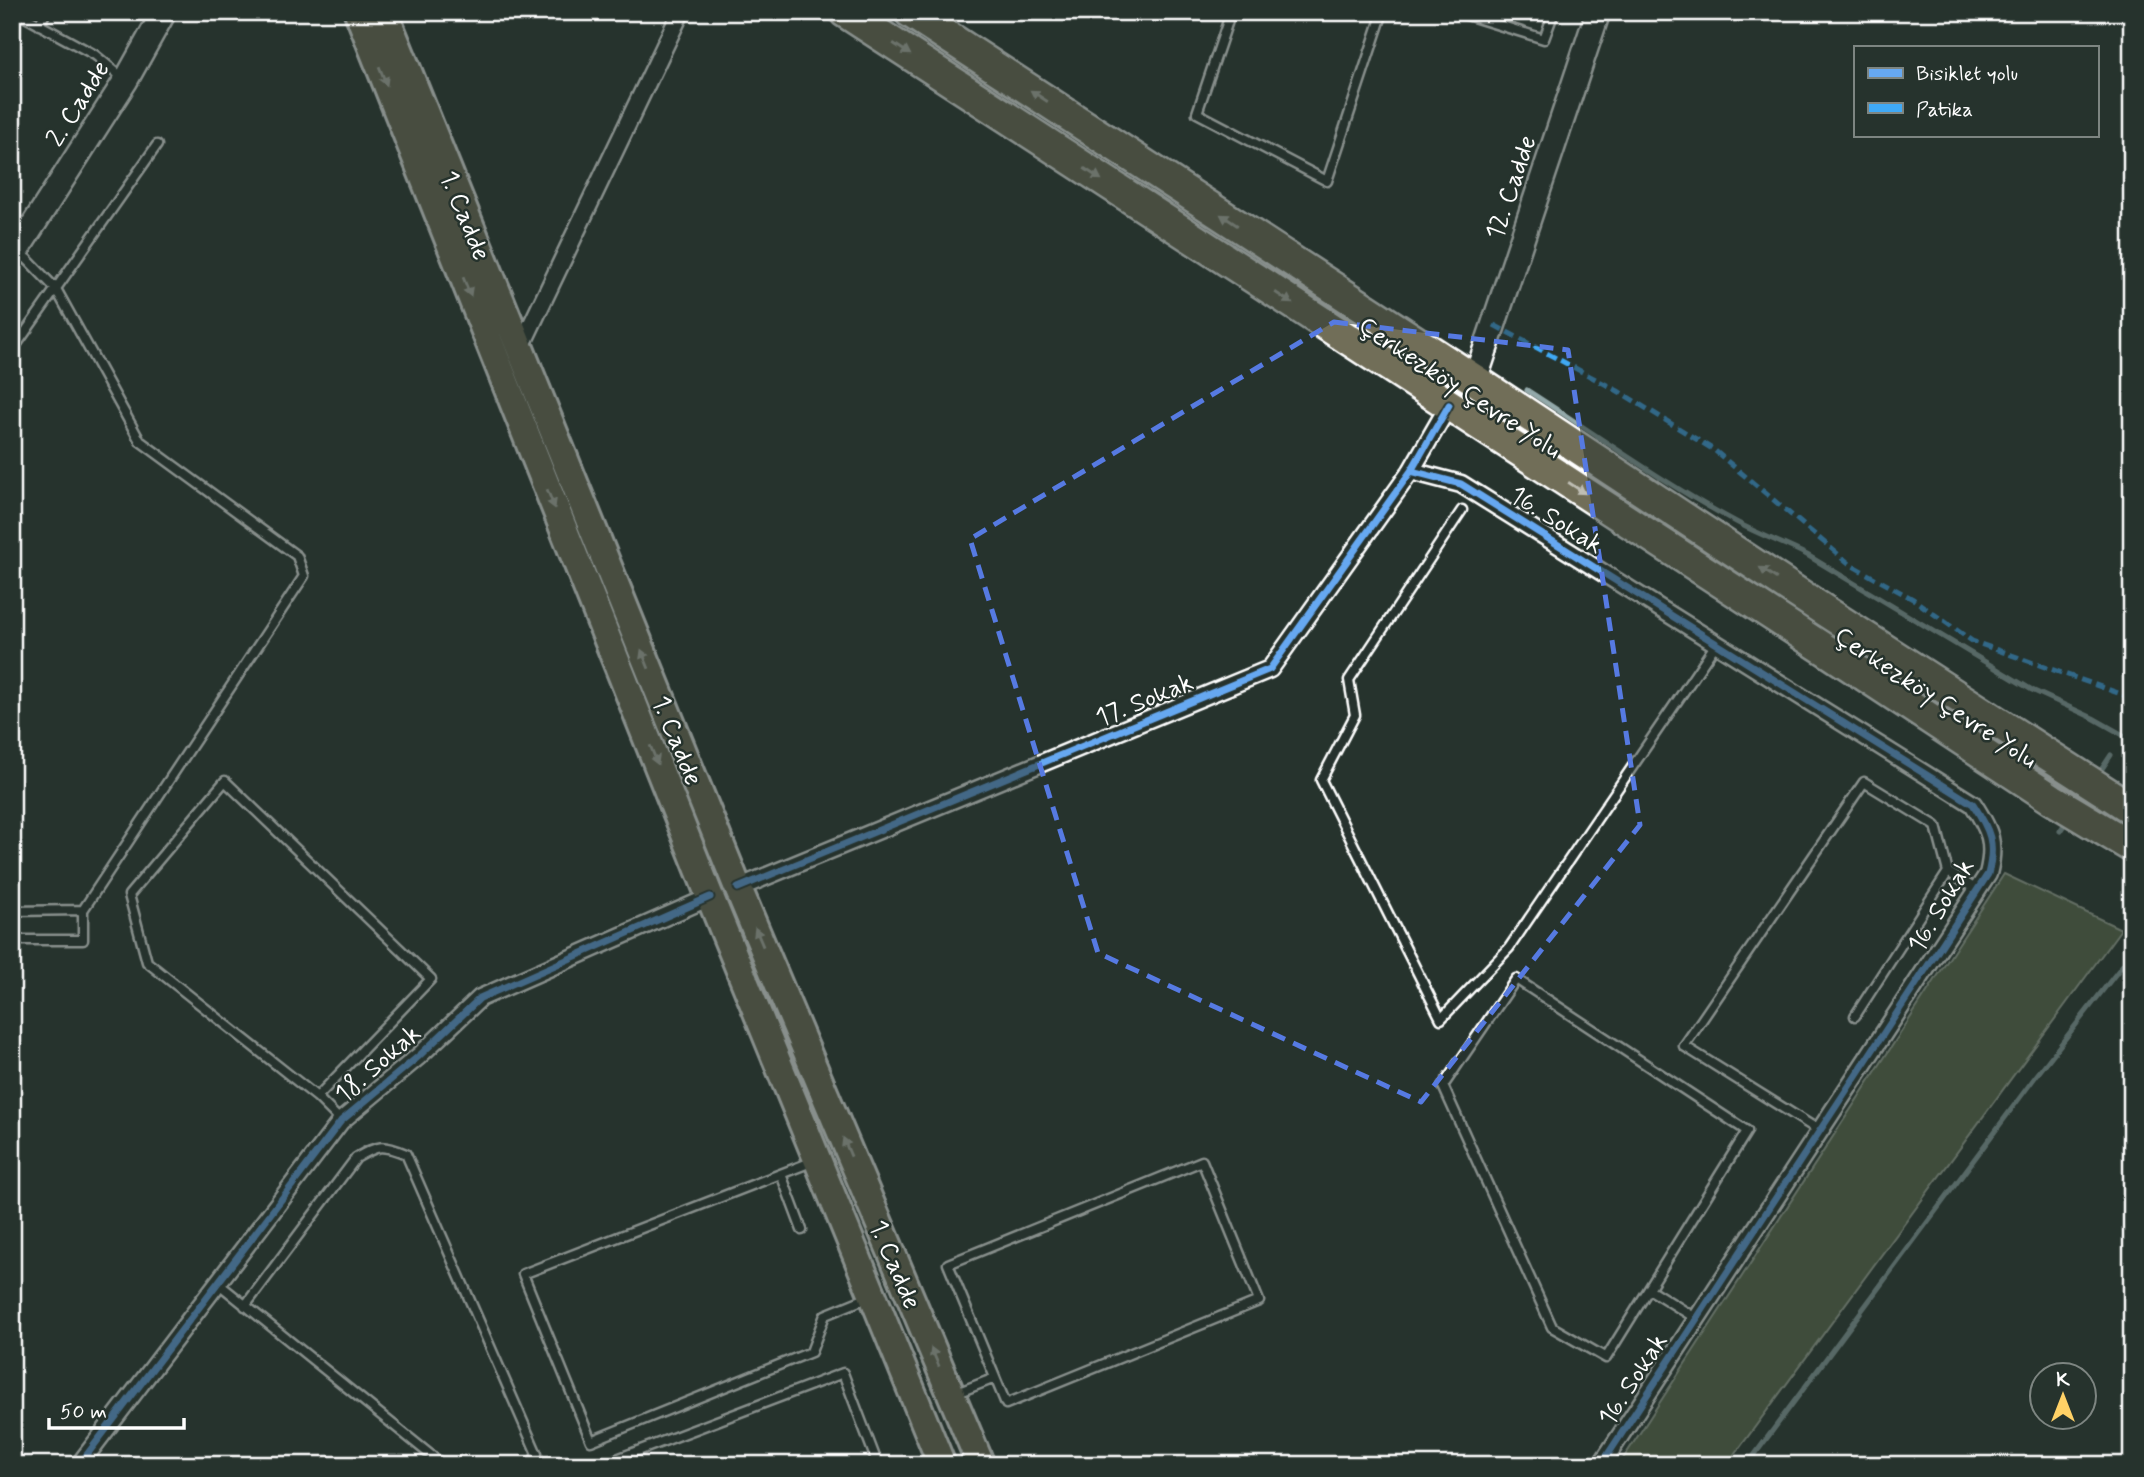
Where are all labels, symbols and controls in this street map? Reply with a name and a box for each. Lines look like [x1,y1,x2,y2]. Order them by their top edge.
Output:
one-way arrow [893,43,912,56]
legend [1854,46,2098,136]
street label: 2. Cadde [39,55,118,154]
text: Bisiklet yolu [1916,60,2018,88]
one-way arrow [378,65,389,86]
one-way arrow [1029,90,1048,103]
text: Patika [1916,96,1973,124]
street label: 12. Cadde [1478,131,1546,244]
street label: 1. Cadde [431,166,498,266]
one-way arrow [1083,167,1103,180]
one-way arrow [1220,214,1239,227]
one-way arrow [462,277,473,298]
one-way arrow [1274,291,1294,304]
street label: Çerkezköy Çevre Yolu [1350,310,1567,467]
street label: 16. Sokak [1503,479,1609,563]
one-way arrow [1568,482,1587,495]
one-way arrow [546,488,557,509]
one-way arrow [1759,566,1777,580]
street label: Çerkezköy Çevre Yolu [1826,620,2043,777]
one-way arrow [639,648,650,669]
street label: 17. Sokak [1091,666,1199,736]
street label: 1. Cadde [643,691,710,791]
one-way arrow [648,745,659,766]
street label: 16. Sokak [1900,853,1983,959]
one-way arrow [753,927,764,948]
street label: 18. Sokak [328,1017,429,1111]
one-way arrow [841,1137,853,1157]
street label: 1. Cadde [860,1215,928,1315]
street label: 16. Sokak [1591,1327,1676,1433]
one-way arrow [929,1346,940,1367]
north arrow [2028,1362,2098,1432]
text: K [2056,1368,2070,1393]
scale bar [49,1386,184,1430]
text: 50 m [60,1398,107,1426]

